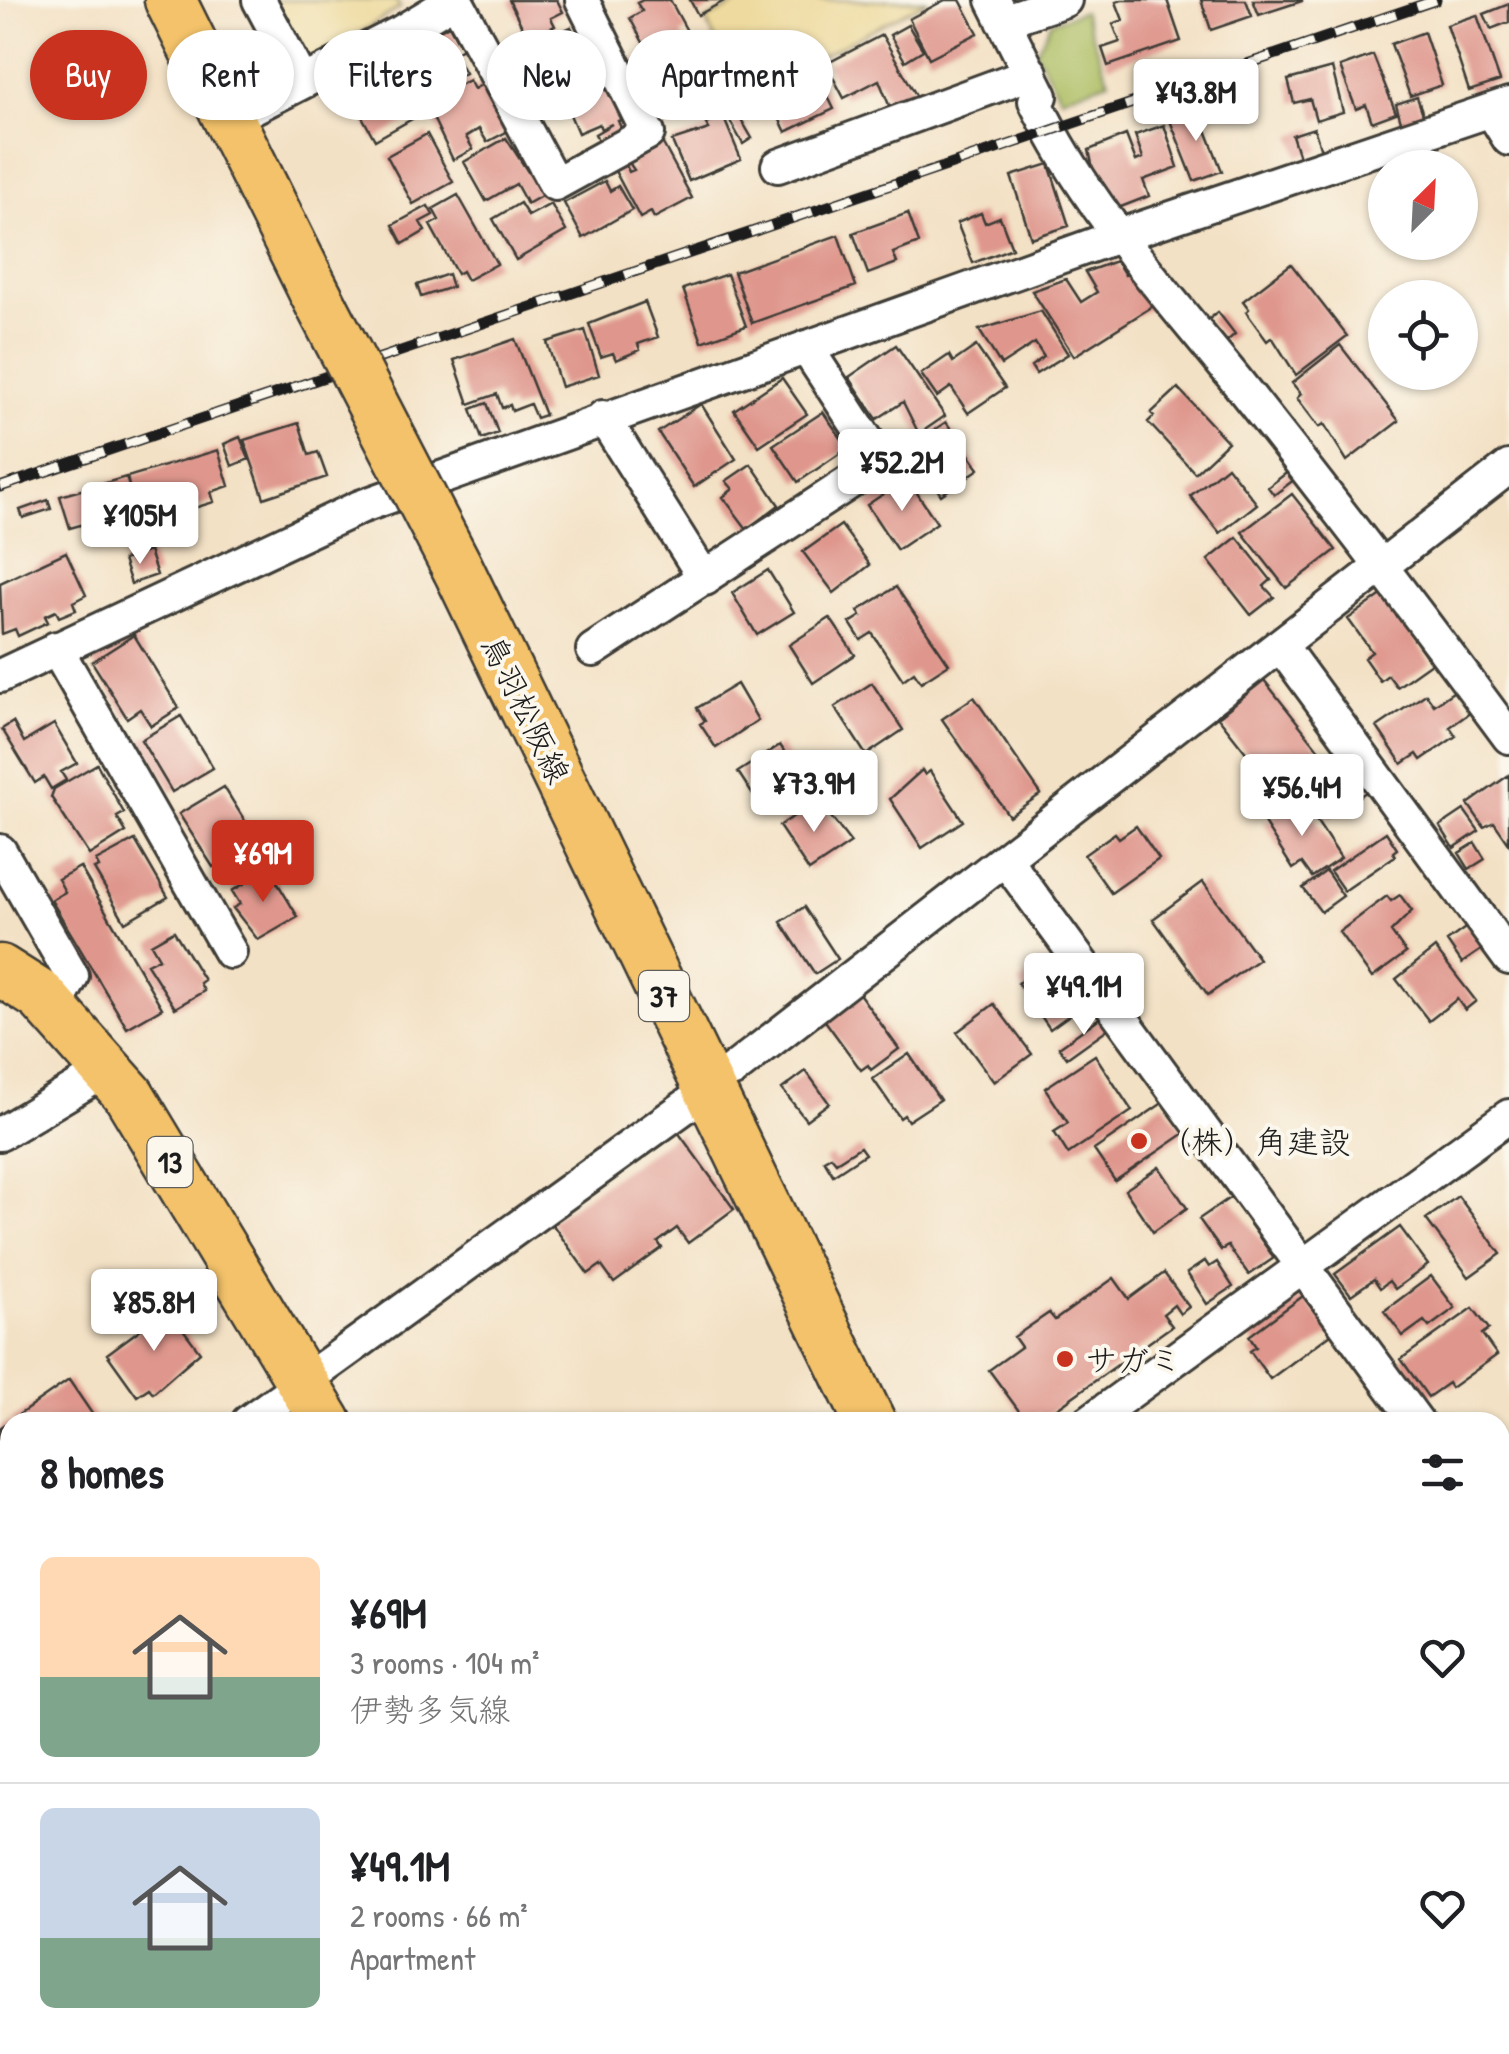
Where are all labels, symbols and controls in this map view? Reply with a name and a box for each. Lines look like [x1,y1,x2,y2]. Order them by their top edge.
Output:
chip: Buy [30,30,147,120]
chip: Rent [167,30,294,120]
chip: Filters [314,30,467,120]
chip: New [487,30,606,120]
chip: Apartment [626,30,833,120]
pin: ¥43.8M [1115,59,1277,144]
text: ¥43.8M [1156,70,1236,113]
north arrow [1368,150,1478,260]
map controls [1368,150,1478,390]
button: locate [1368,280,1478,390]
pin: ¥52.2M [821,429,983,514]
text: ¥52.2M [860,440,944,483]
pin: ¥105M [70,482,210,567]
text: ¥105M [103,493,177,536]
street label: 鳥羽松阪線 [472,628,580,790]
pin: ¥73.9M [733,750,895,835]
pin: ¥56.4M [1221,754,1383,839]
text: ¥73.9M [773,761,855,804]
text: ¥56.4M [1262,765,1342,808]
pin: ¥69M [204,820,322,905]
text: ¥69M [234,831,292,874]
pin: ¥49.1M [1003,953,1165,1038]
text: ¥49.1M [1046,964,1122,1007]
road number: 37 [639,971,689,1021]
place label: （株）角建設 [1159,1120,1351,1163]
marker: （株）角建設 [1128,1130,1150,1152]
road number: 13 [148,1137,192,1187]
pin: ¥85.8M [73,1269,235,1354]
text: ¥85.8M [113,1280,195,1323]
place label: サガミ [1085,1338,1181,1381]
marker: サガミ [1054,1348,1076,1370]
text: 8 homes [40,1444,164,1501]
icon: filters [1415,1445,1470,1500]
text: ¥69M [350,1584,427,1641]
icon: home [120,1597,240,1717]
icon: heart [1415,1630,1470,1685]
text: 3 rooms · 104 m² [350,1641,539,1684]
text: 伊勢多気線 [350,1688,510,1731]
text: ¥49.1M [350,1837,450,1894]
icon: home [120,1848,240,1968]
icon: heart [1415,1881,1470,1936]
text: 2 rooms · 66 m² [350,1894,528,1937]
text: Apartment [350,1937,475,1980]

